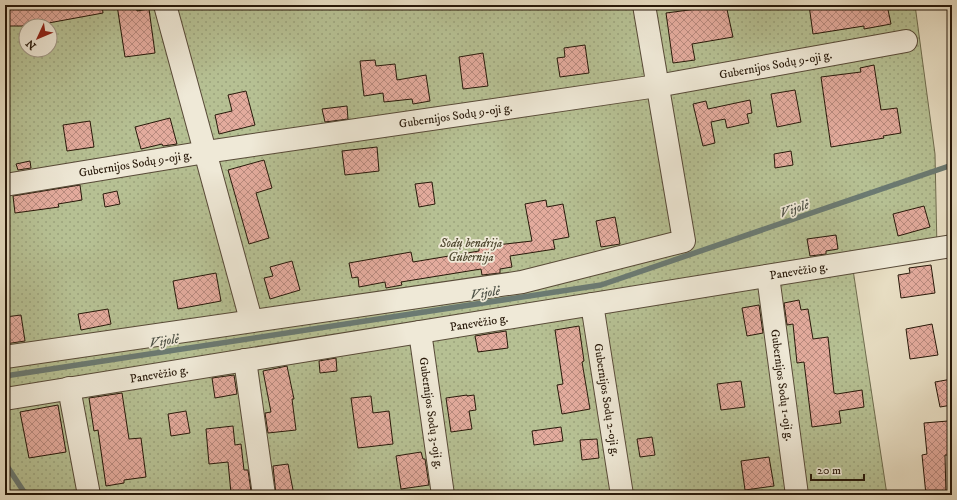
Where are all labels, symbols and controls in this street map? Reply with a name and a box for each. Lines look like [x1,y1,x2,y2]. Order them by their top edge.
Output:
north arrow [18,18,58,58]
text: N [23,36,40,52]
street label: Gubernijos Sodų 9-oji g. [718,47,833,83]
street label: Gubernijos Sodų 9-oji g. [398,100,514,132]
street label: Gubernijos Sodų 9-oji g. [78,147,193,181]
water label: Vijolė [778,196,812,221]
park label: Sodų bendrija Gubernija [439,236,502,265]
street label: Panevėžio g. [769,259,829,283]
water label: Vijolė [469,283,503,303]
street label: Panevėžio g. [449,311,509,335]
street label: Gubernijos Sodų 1-oji g. [767,328,797,442]
water label: Vijolė [148,331,182,351]
street label: Gubernijos Sodų 2-oji g. [590,342,623,458]
street label: Gubernijos Sodų 3-oji g. [416,356,446,470]
street label: Panevėžio g. [129,362,190,387]
scale bar [811,456,864,482]
text: 20 m [817,463,841,478]

